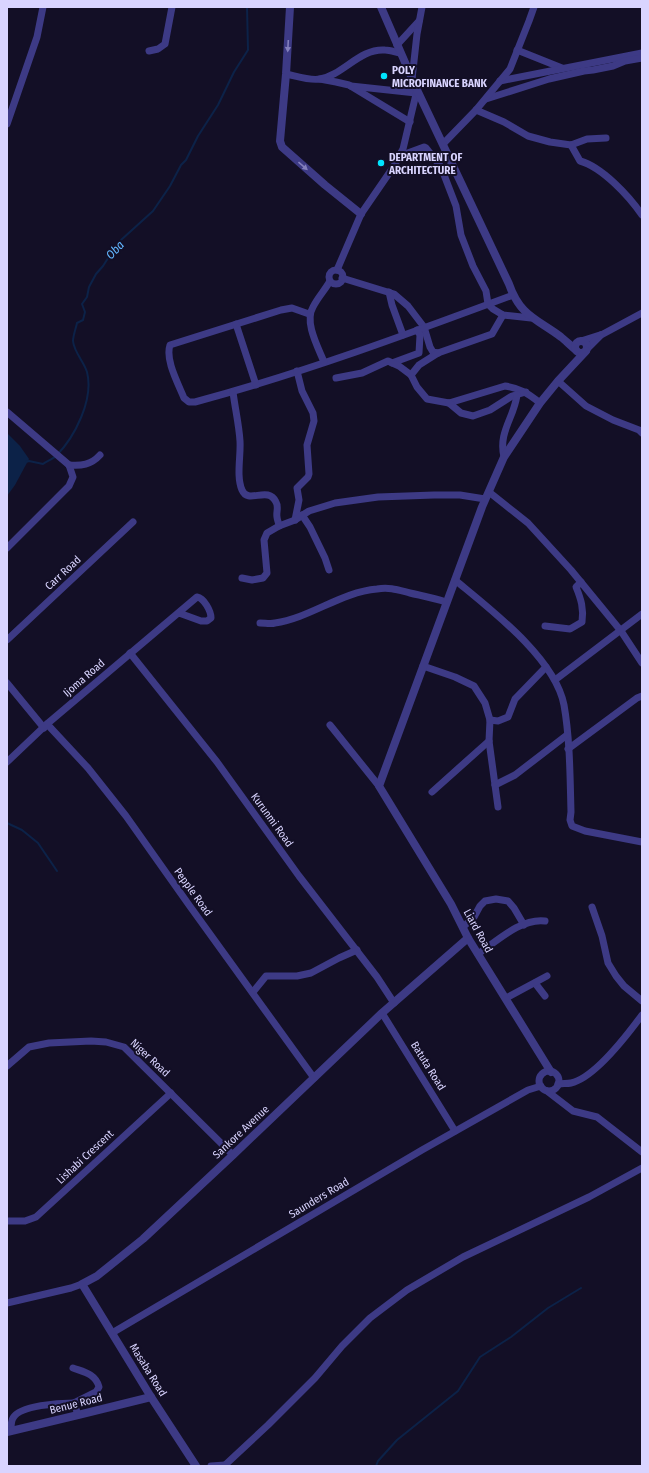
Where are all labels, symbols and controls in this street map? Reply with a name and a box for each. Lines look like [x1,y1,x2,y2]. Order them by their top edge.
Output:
one-way arrow [284,40,291,52]
place label: POLY MICROFINANCE BANK [392,64,487,90]
marker: POLY MICROFINANCE BANK [379,71,389,81]
place label: DEPARTMENT OF ARCHITECTURE [388,151,463,177]
marker: DEPARTMENT OF ARCHITECTURE [376,158,386,168]
one-way arrow [298,161,308,171]
water label: Oba [103,238,127,262]
street label: Carr Road [43,553,83,593]
street label: Ijoma Road [61,656,107,700]
street label: Kurunmi Road [248,790,296,850]
street label: Pepple Road [171,865,215,919]
street label: Liard Road [461,907,495,955]
street label: Niger Road [128,1036,172,1080]
street label: Batuta Road [408,1039,448,1093]
street label: Sankore Avenue [210,1103,272,1161]
street label: Lishabi Crescent [54,1127,116,1187]
street label: Saunders Road [287,1175,351,1221]
street label: Masaba Road [127,1341,169,1399]
street label: Benue Road [48,1391,104,1417]

